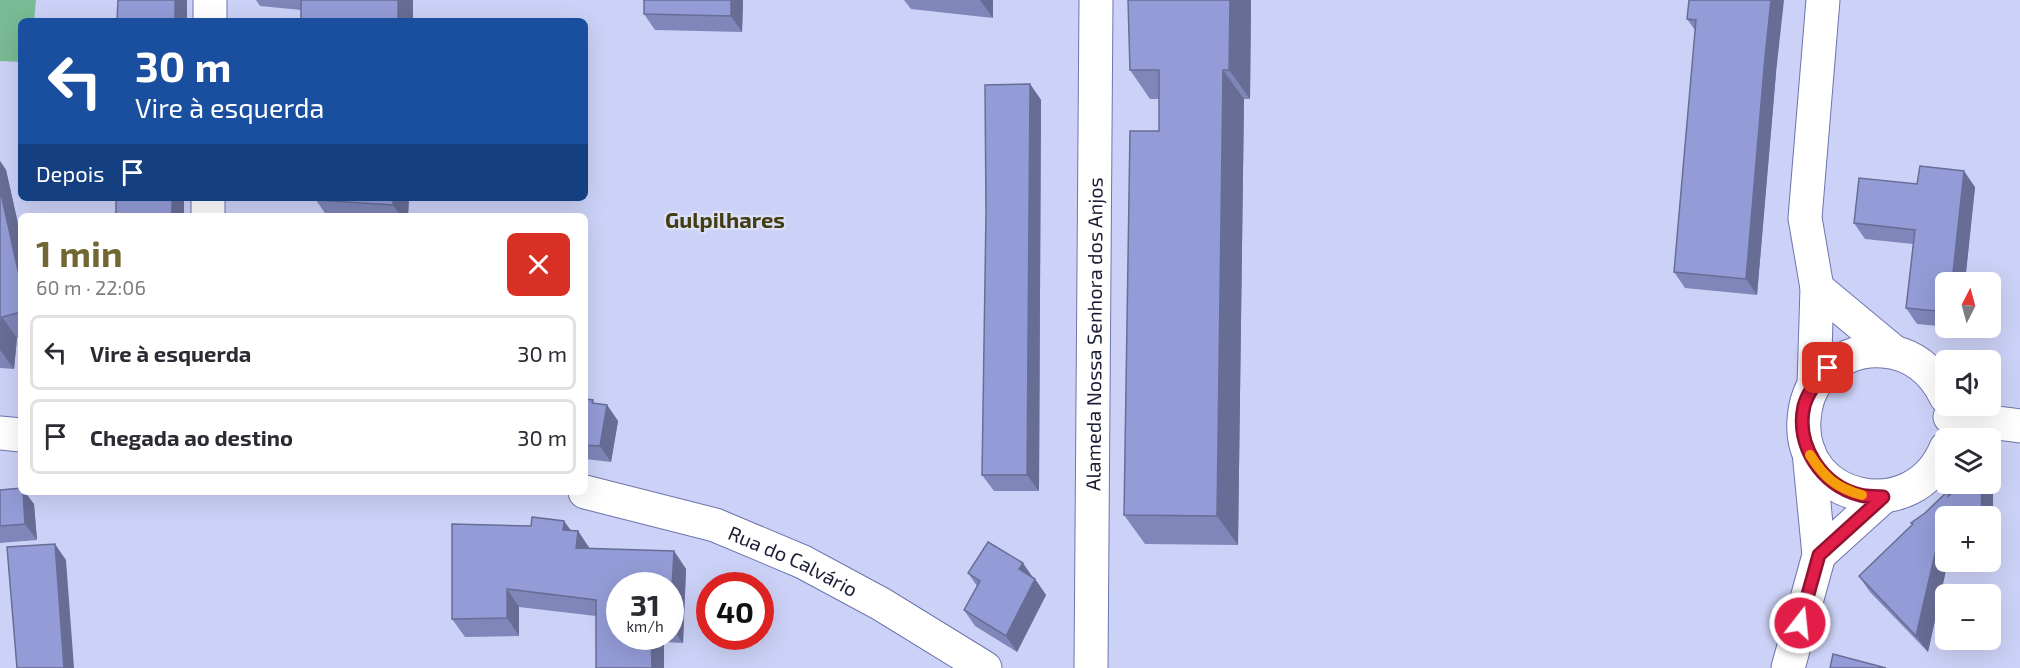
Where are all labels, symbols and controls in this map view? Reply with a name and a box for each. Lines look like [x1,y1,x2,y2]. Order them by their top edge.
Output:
text: 30 m [135,40,231,90]
icon: left [36,42,114,120]
text: Vire à esquerda [135,91,324,123]
icon: arrive [116,156,149,189]
text: Depois [36,160,104,186]
street label: Alameda Nossa Senhora dos Anjos [1080,177,1107,491]
district label: Gulpilhares [665,206,785,232]
text: 1 min [36,231,123,274]
button: close [507,233,570,296]
north arrow [1935,272,2001,338]
map controls [1935,272,2001,650]
text: 60 m · 22:06 [36,275,146,299]
icon: left [39,336,72,369]
text: Vire à esquerda [90,340,251,366]
text: 30 m [517,340,567,366]
pin [1802,342,1853,393]
button: sound [1935,350,2001,416]
icon: arrive [1811,351,1844,384]
icon: arrive [39,420,72,453]
text: Chegada ao destino [90,424,293,450]
text: 30 m [517,424,567,450]
button: layers [1935,428,2001,494]
button: + [1935,506,2001,572]
street label: Rua do Calvário [725,520,862,601]
speed limit sign: 40 [696,572,774,650]
button: − [1935,584,2001,650]
text: 31 [630,586,660,622]
position arrow [1768,591,1832,655]
text: km/h [626,617,664,635]

